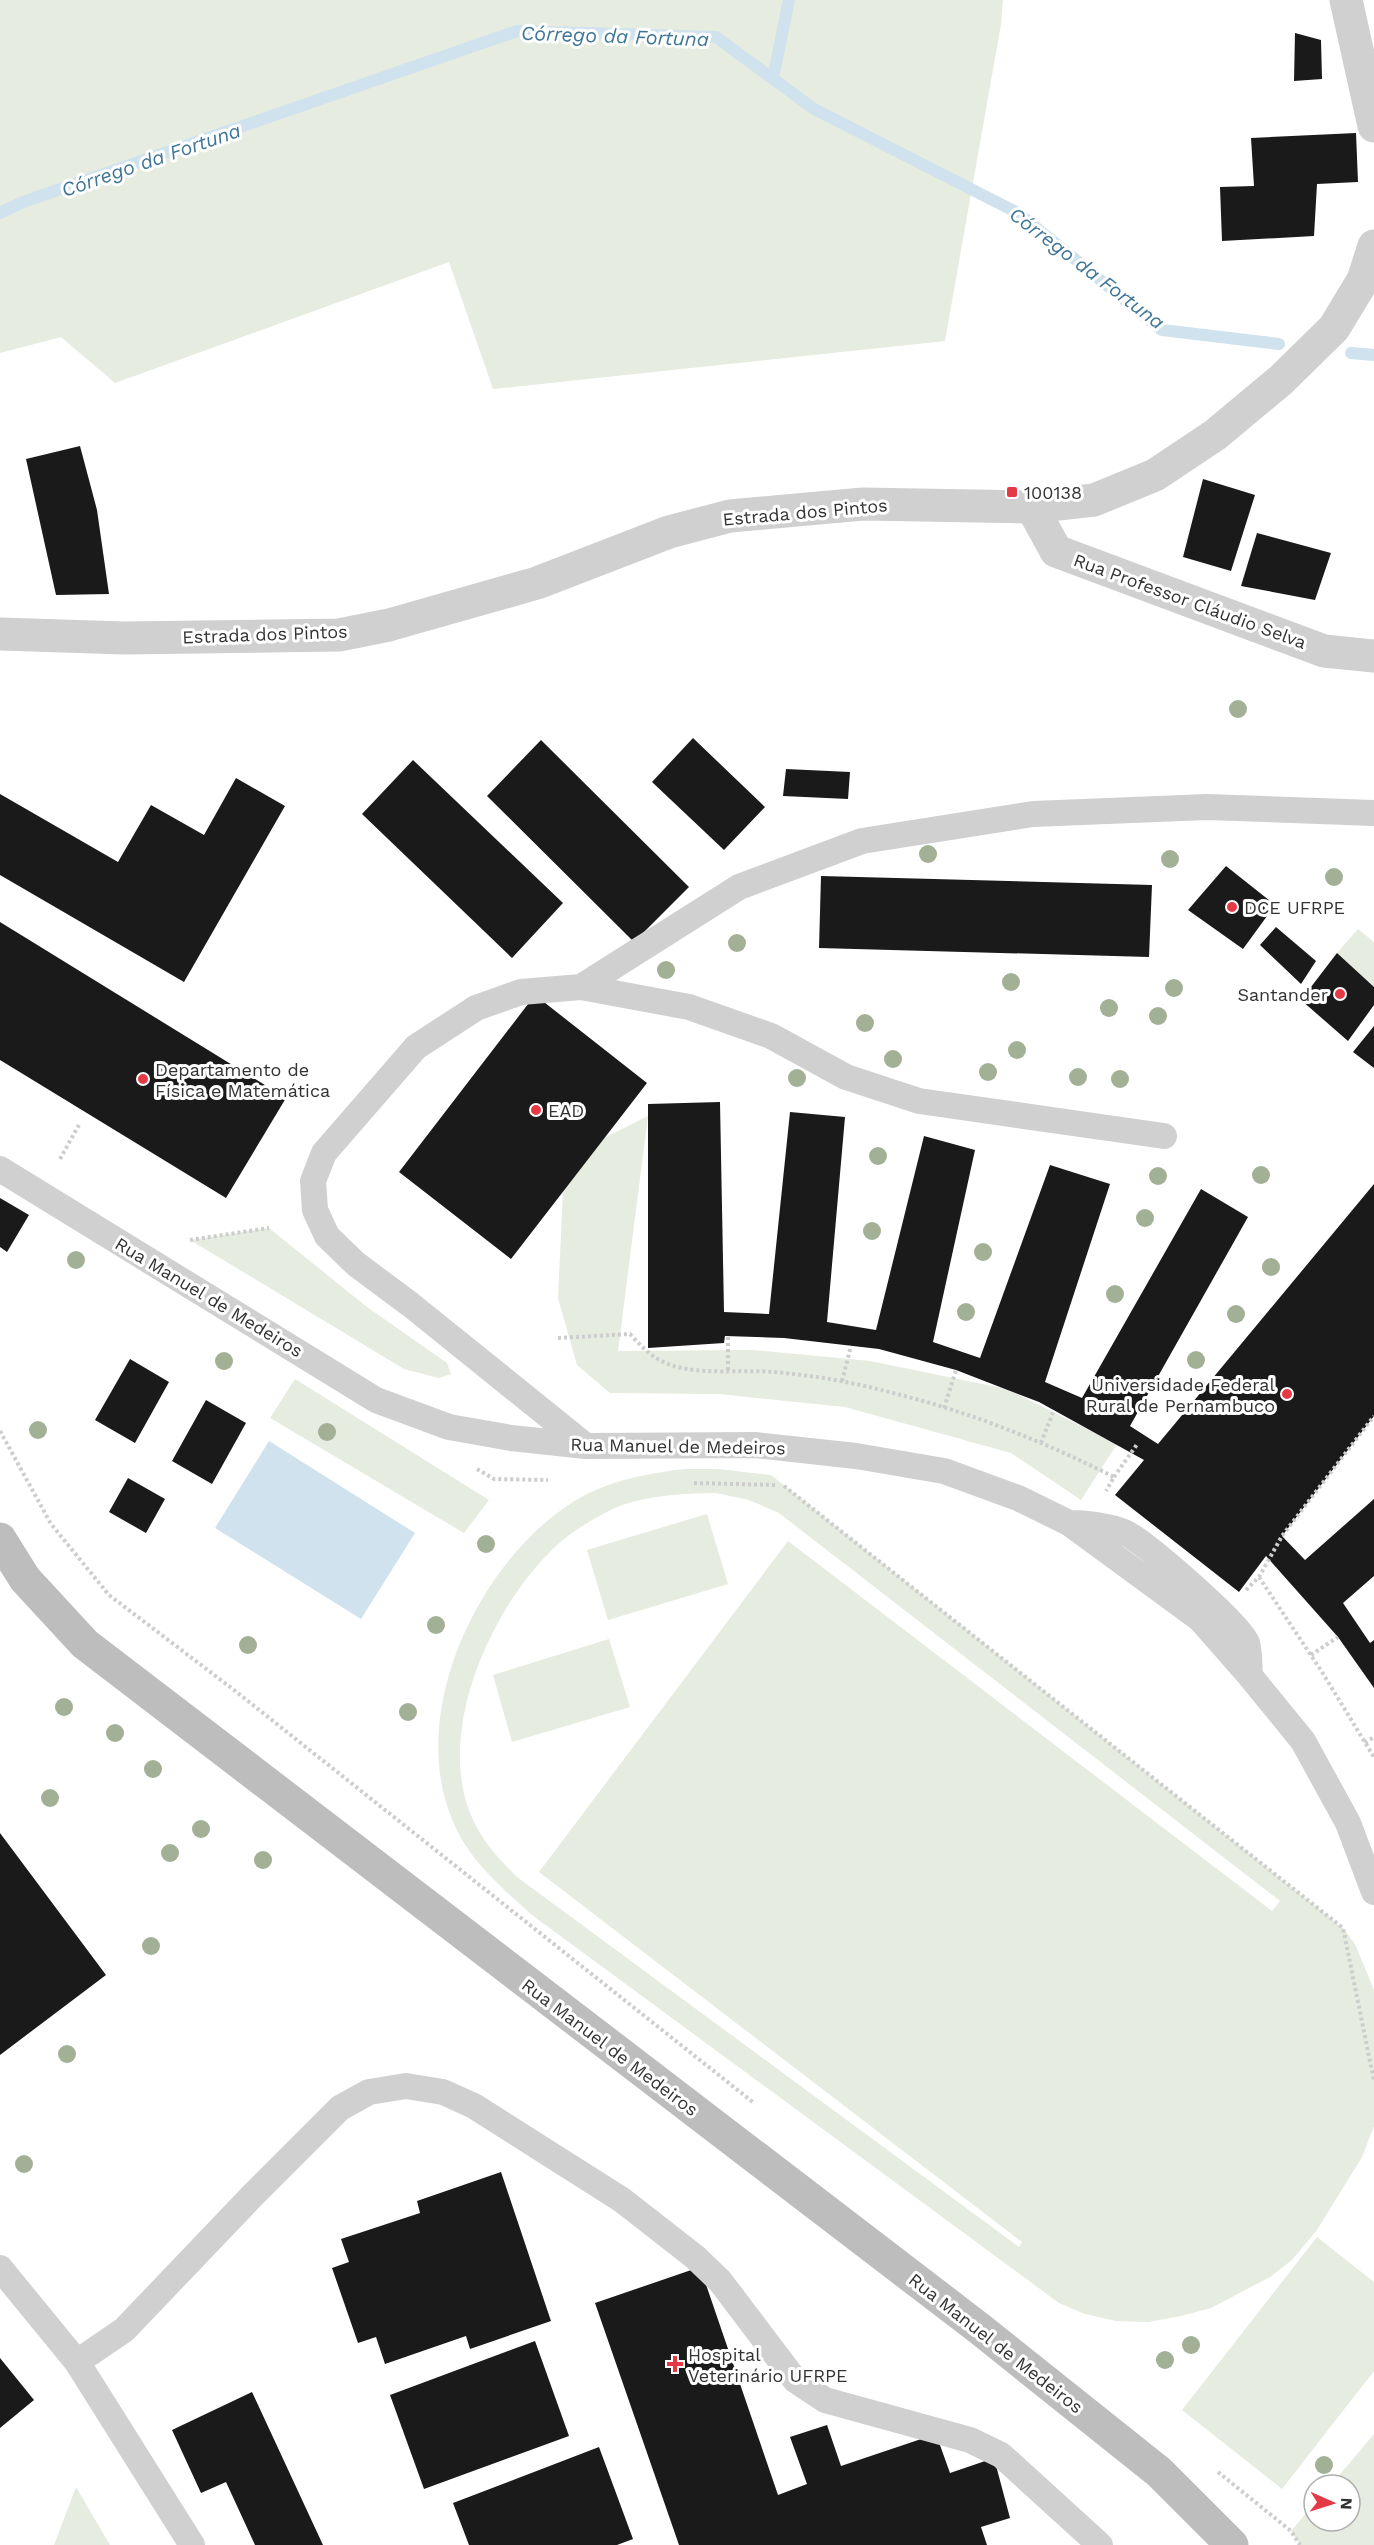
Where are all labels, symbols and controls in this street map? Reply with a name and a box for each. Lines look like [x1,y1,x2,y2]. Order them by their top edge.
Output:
water label: Córrego da Fortuna [521,21,709,51]
water label: Córrego da Fortuna [58,118,244,202]
water label: Córrego da Fortuna [1005,202,1169,334]
place label: 100138 [1024,482,1082,503]
marker: 100138 [1005,485,1019,499]
street label: Estrada dos Pintos [722,494,888,530]
street label: Rua Professor Cláudio Selva [1071,549,1309,653]
street label: Estrada dos Pintos [182,621,348,647]
place label: DCE UFRPE [1244,897,1345,918]
marker: DCE UFRPE [1225,900,1239,914]
place label: Santander [1238,984,1328,1005]
marker: Santander [1333,987,1347,1001]
place label: Departamento de Física e Matemática [155,1059,330,1101]
marker: Departamento de Física e Matemática [136,1072,150,1086]
place label: EAD [548,1100,584,1121]
marker: EAD [529,1103,543,1117]
street label: Rua Manuel de Medeiros [111,1233,307,1361]
place label: Universidade Federal Rural de Pernambuco [1086,1374,1275,1416]
marker: Universidade Federal Rural de Pernambuco [1280,1387,1294,1401]
street label: Rua Manuel de Medeiros [570,1434,786,1458]
street label: Rua Manuel de Medeiros [518,1974,702,2120]
street label: Rua Manuel de Medeiros [905,2269,1087,2417]
place label: Hospital Veterinário UFRPE [688,2344,848,2386]
marker: Hospital Veterinário UFRPE [666,2355,684,2373]
north arrow [1302,2473,1362,2533]
text: N [1337,2497,1356,2510]

